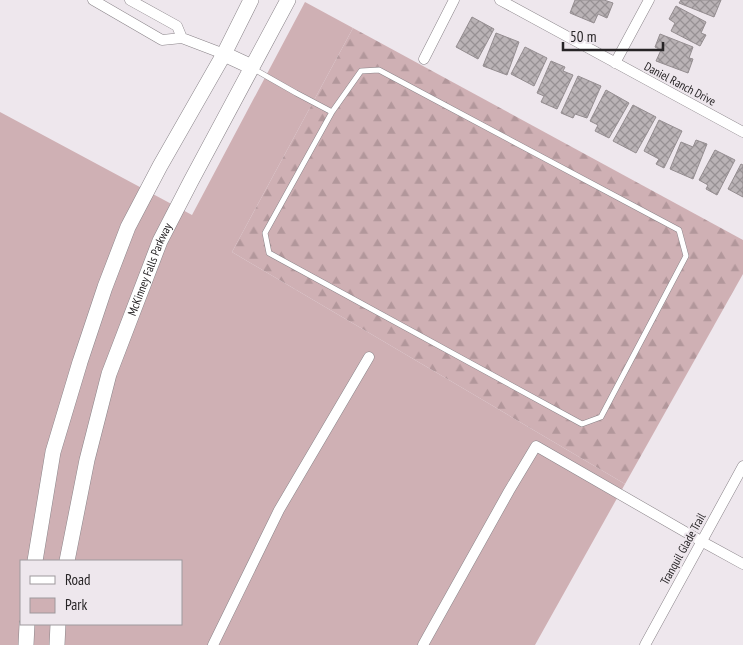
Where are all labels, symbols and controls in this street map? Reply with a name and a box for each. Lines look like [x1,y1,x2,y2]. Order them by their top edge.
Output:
scale bar [563,20,663,52]
text: 50 m [570,27,596,46]
street label: Daniel Ranch Drive [642,58,719,109]
street label: McKinney Falls Parkway [124,220,175,318]
street label: Tranquil Glade Trail [657,510,709,587]
legend [20,560,182,625]
text: Road [65,570,91,589]
text: Park [65,595,87,614]

